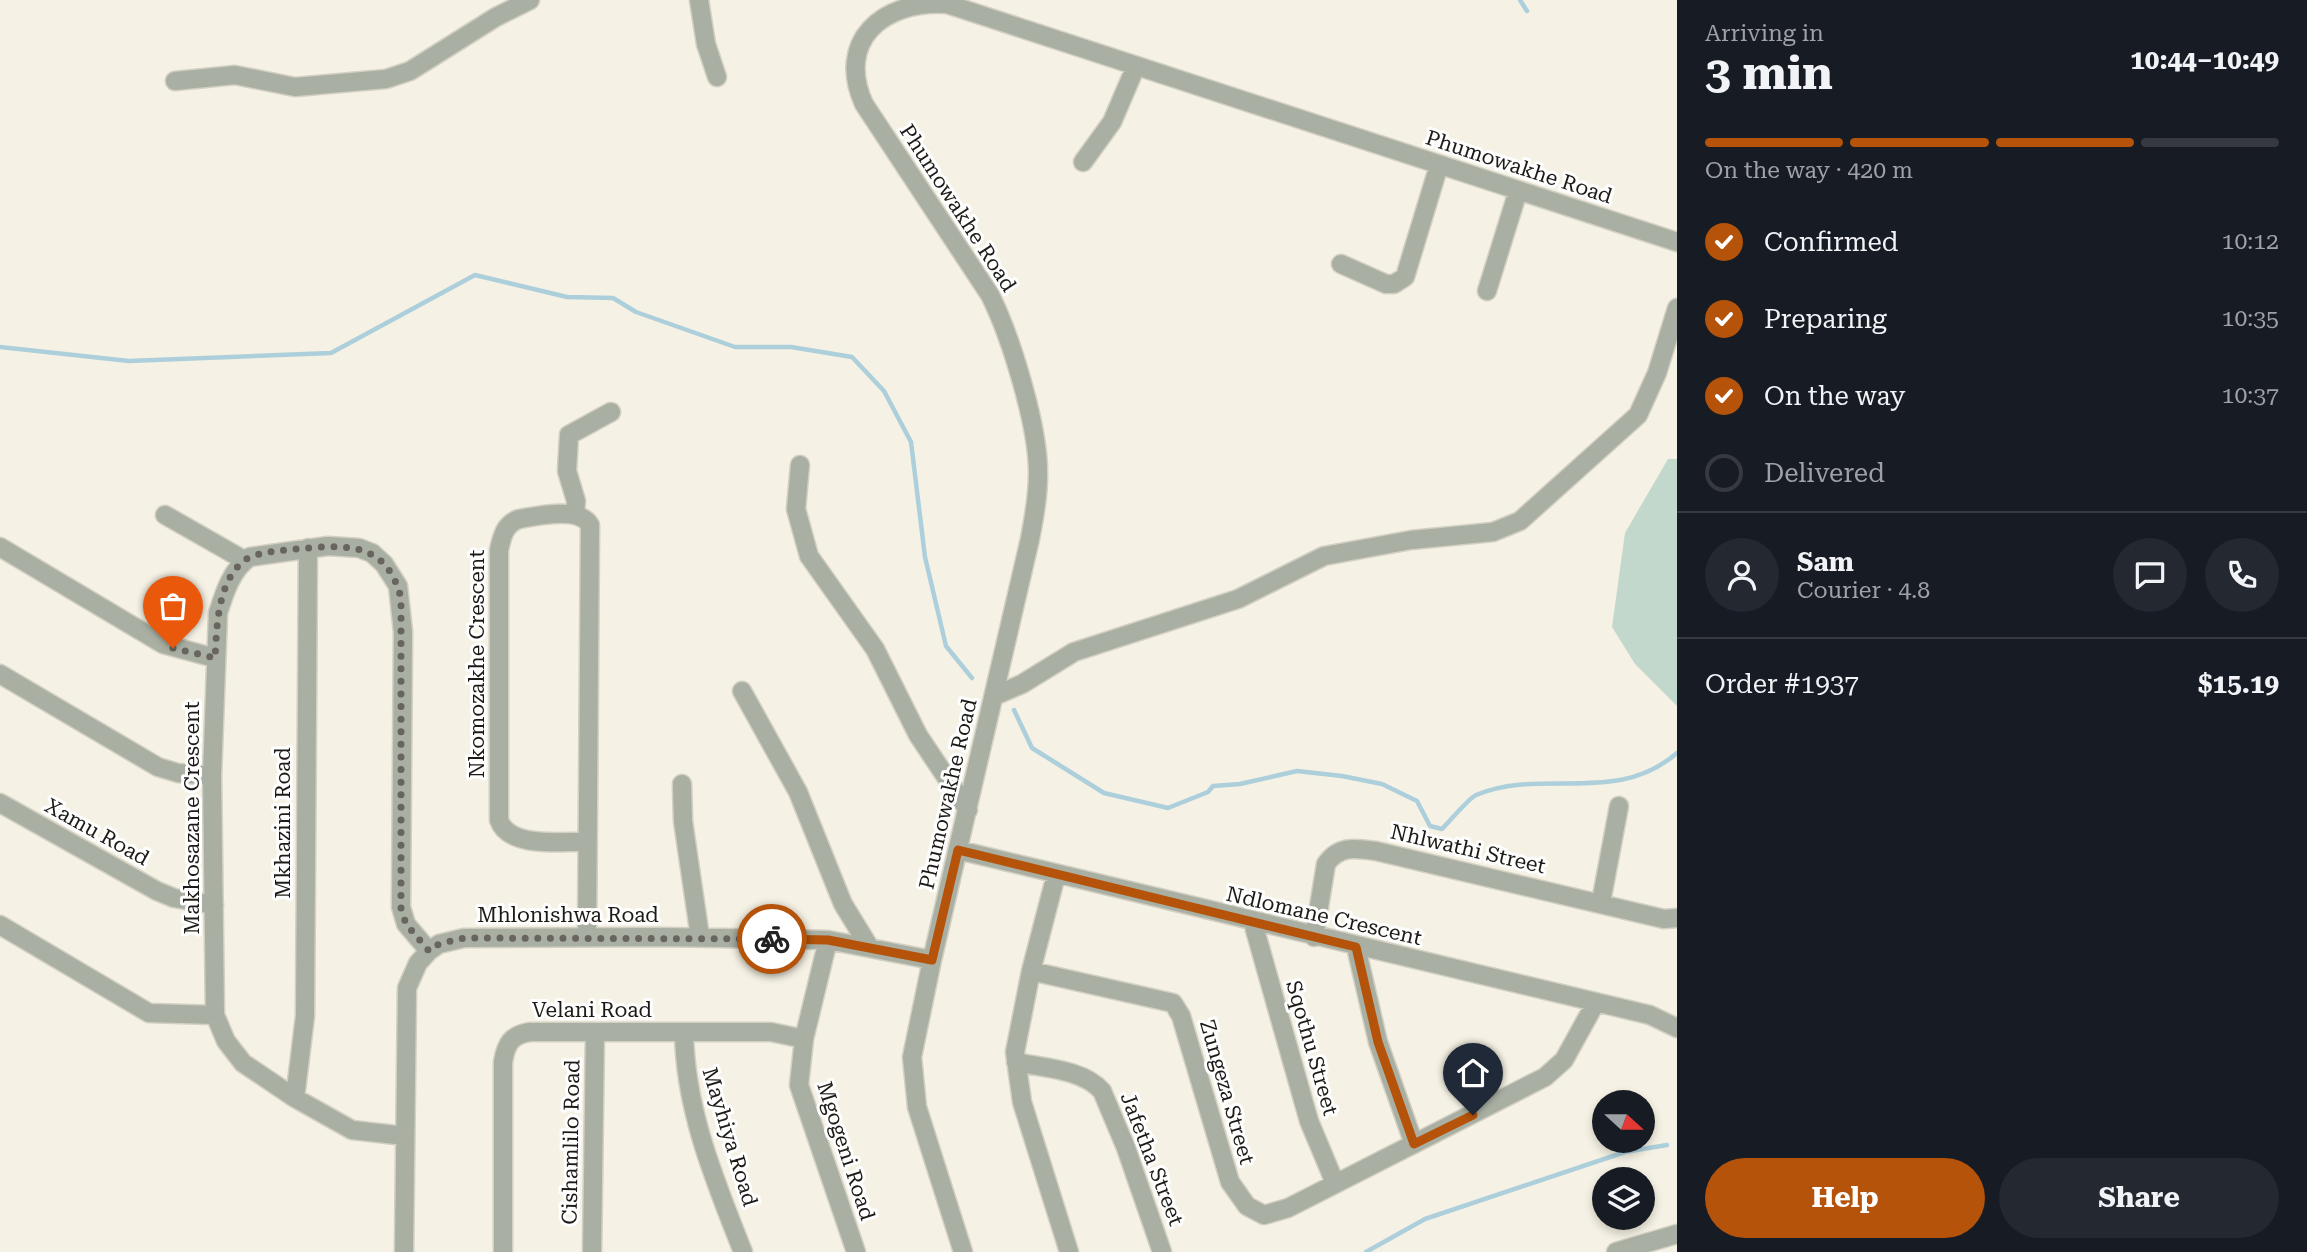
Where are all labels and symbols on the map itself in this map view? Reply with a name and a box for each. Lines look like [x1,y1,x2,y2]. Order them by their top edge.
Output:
street label: Phumowakhe Road [895,120,1021,297]
street label: Phumowakhe Road [1423,126,1616,209]
street label: Nkomozakhe Crescent [465,550,489,778]
pin [143,576,203,648]
street label: Phumowakhe Road [914,696,982,892]
street label: Makhosazane Crescent [180,701,204,934]
street label: Mkhazini Road [271,747,295,899]
street label: Xamu Road [41,793,154,871]
street label: Nhlwathi Street [1388,819,1548,879]
street label: Ndlomane Crescent [1224,882,1424,950]
street label: Mhlonishwa Road [477,903,659,927]
courier [737,904,807,974]
street label: Sqothu Street [1281,978,1343,1118]
street label: Velani Road [532,998,652,1022]
street label: Zungeza Street [1195,1017,1259,1167]
pin [1443,1043,1503,1115]
street label: Cishamlilo Road [558,1059,584,1225]
street label: Mayhiya Road [698,1065,763,1210]
street label: Mgogeni Road [812,1079,880,1224]
street label: Jafetha Street [1116,1089,1188,1229]
north arrow [1592,1090,1656,1153]

